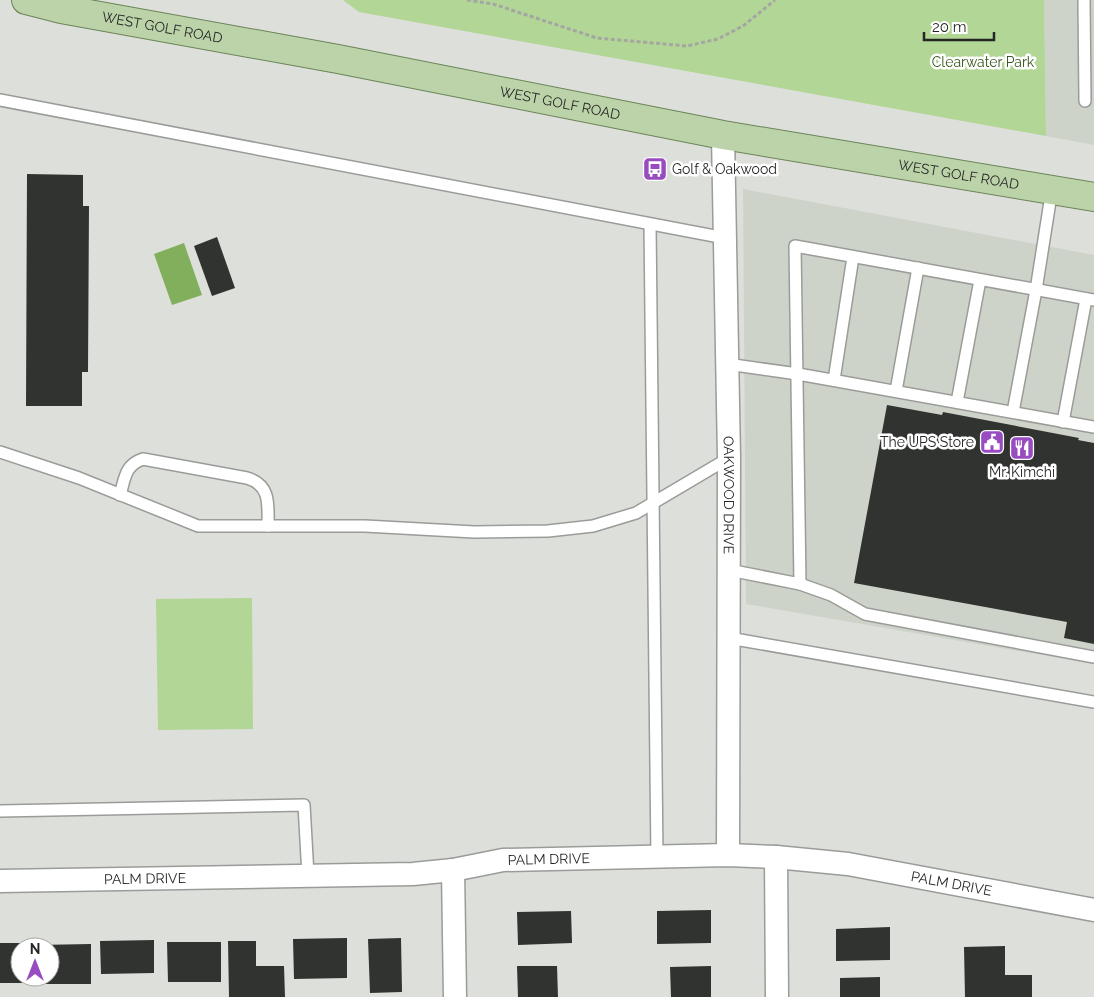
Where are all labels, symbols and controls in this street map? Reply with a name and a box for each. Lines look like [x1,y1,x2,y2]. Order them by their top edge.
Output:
street label: WEST GOLF ROAD [101,9,224,46]
scale bar [924,10,994,42]
text: 20 m [932,18,967,36]
park label: Clearwater Park [932,54,1035,70]
street label: WEST GOLF ROAD [499,83,622,123]
bus stop icon: Golf & Oakwood [642,156,668,182]
street label: WEST GOLF ROAD [897,156,1020,192]
place label: Golf & Oakwood [672,161,777,177]
public building icon: The UPS Store [979,429,1005,455]
place label: The UPS Store [880,434,974,450]
restaurant icon: Mr. Kimchi [1009,435,1035,461]
street label: OAKWOOD DRIVE [721,436,737,554]
place label: Mr. Kimchi [989,464,1055,480]
street label: PALM DRIVE [507,850,590,868]
street label: PALM DRIVE [910,868,993,899]
street label: PALM DRIVE [104,870,186,887]
north arrow [10,937,60,987]
text: N [30,941,40,957]

